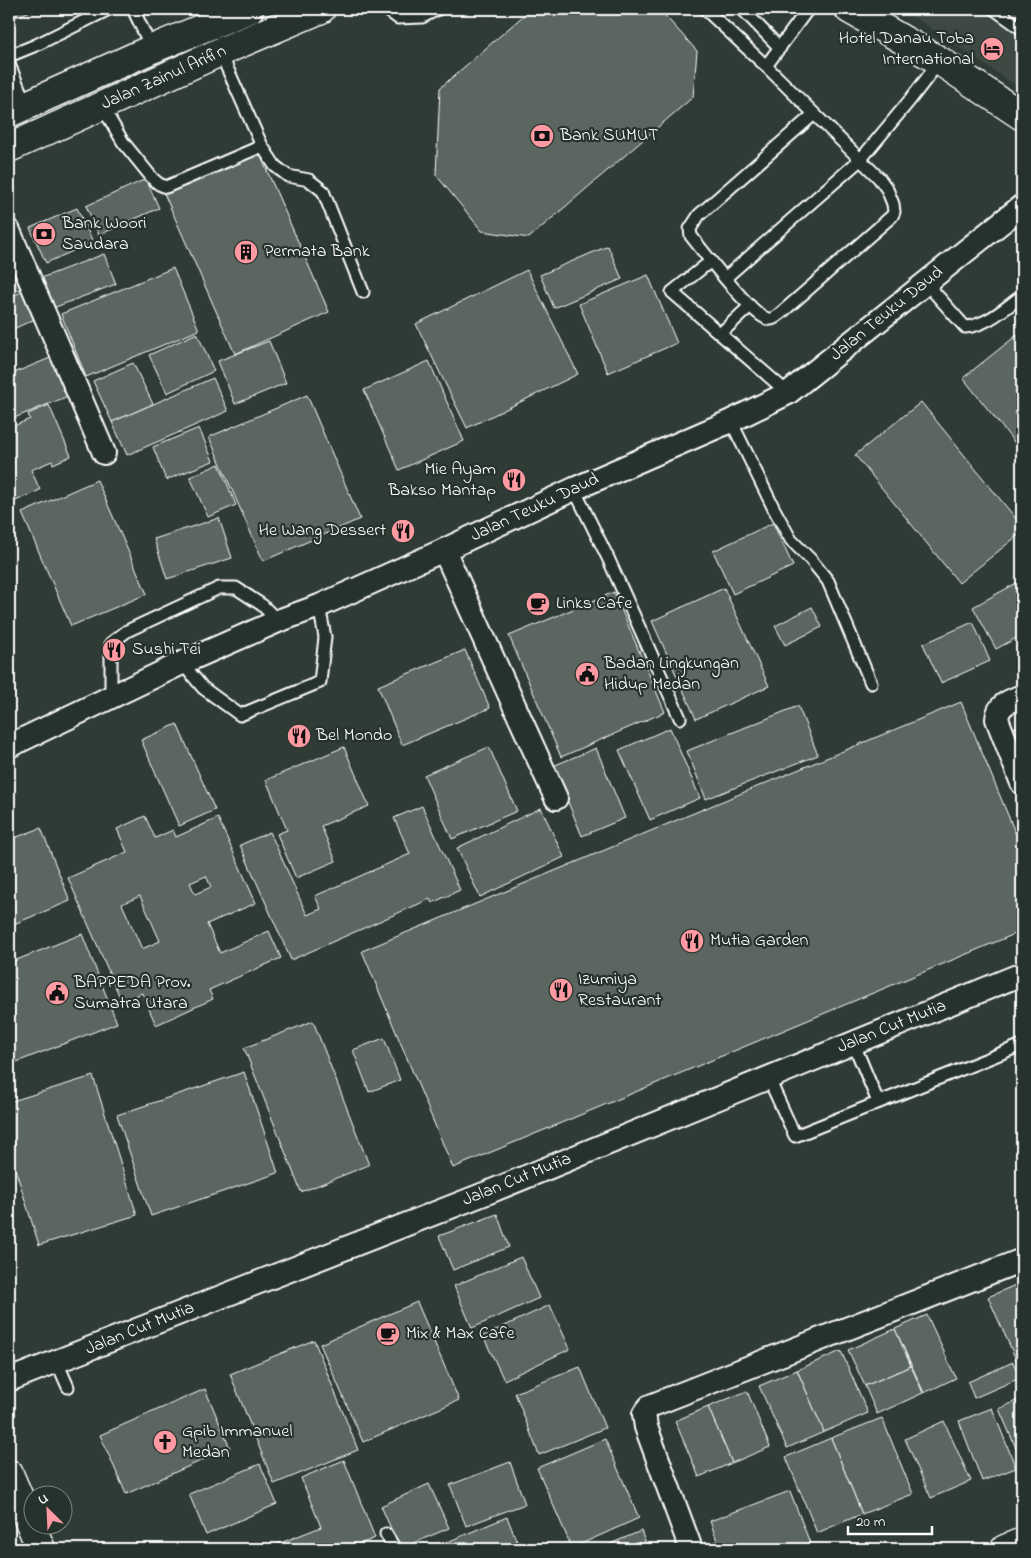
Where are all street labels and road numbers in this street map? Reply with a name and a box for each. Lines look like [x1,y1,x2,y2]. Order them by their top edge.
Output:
street label: Jalan Zainul Arifin [97,39,231,117]
street label: Jalan Teuku Daud [825,260,949,368]
street label: Jalan Teuku Daud [466,467,604,549]
street label: Jalan Cut Mutia [834,993,950,1061]
street label: Jalan Cut Mutia [459,1146,575,1214]
street label: Jalan Cut Mutia [82,1295,198,1363]

